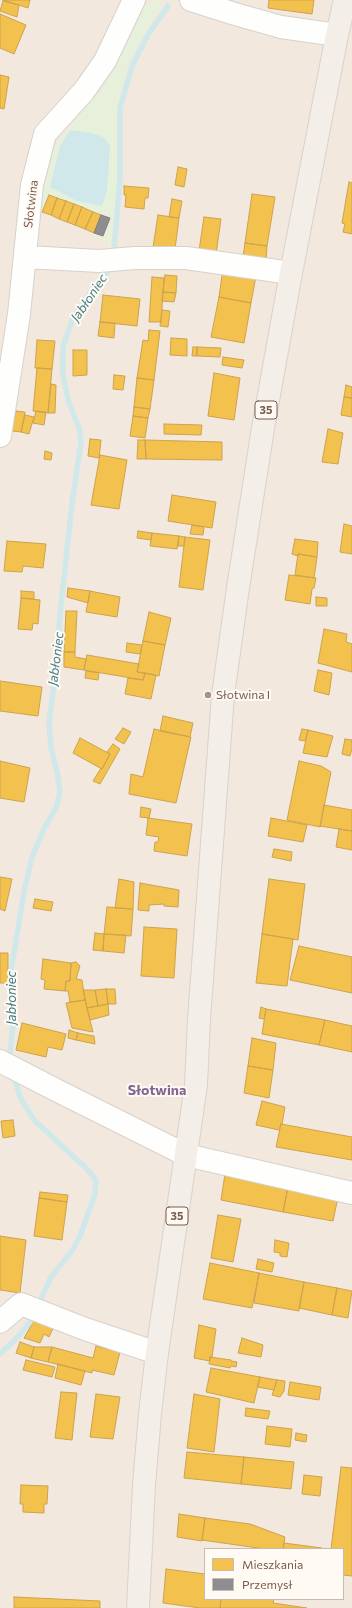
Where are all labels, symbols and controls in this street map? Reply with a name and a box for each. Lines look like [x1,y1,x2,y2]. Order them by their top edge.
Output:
street label: Słotwina [21,179,41,229]
water label: Jabłoniec [67,271,111,325]
road number: 35 [255,401,277,419]
water label: Jabłoniec [45,631,67,687]
place label: Słotwina I [216,688,270,702]
marker: Słotwina I [203,690,213,700]
water label: Jabłoniec [4,971,20,1025]
district label: Słotwina [128,1082,186,1098]
road number: 35 [166,1207,188,1225]
legend [204,1548,344,1600]
text: Mieszkania [242,1557,303,1571]
text: Przemysł [242,1577,292,1591]

